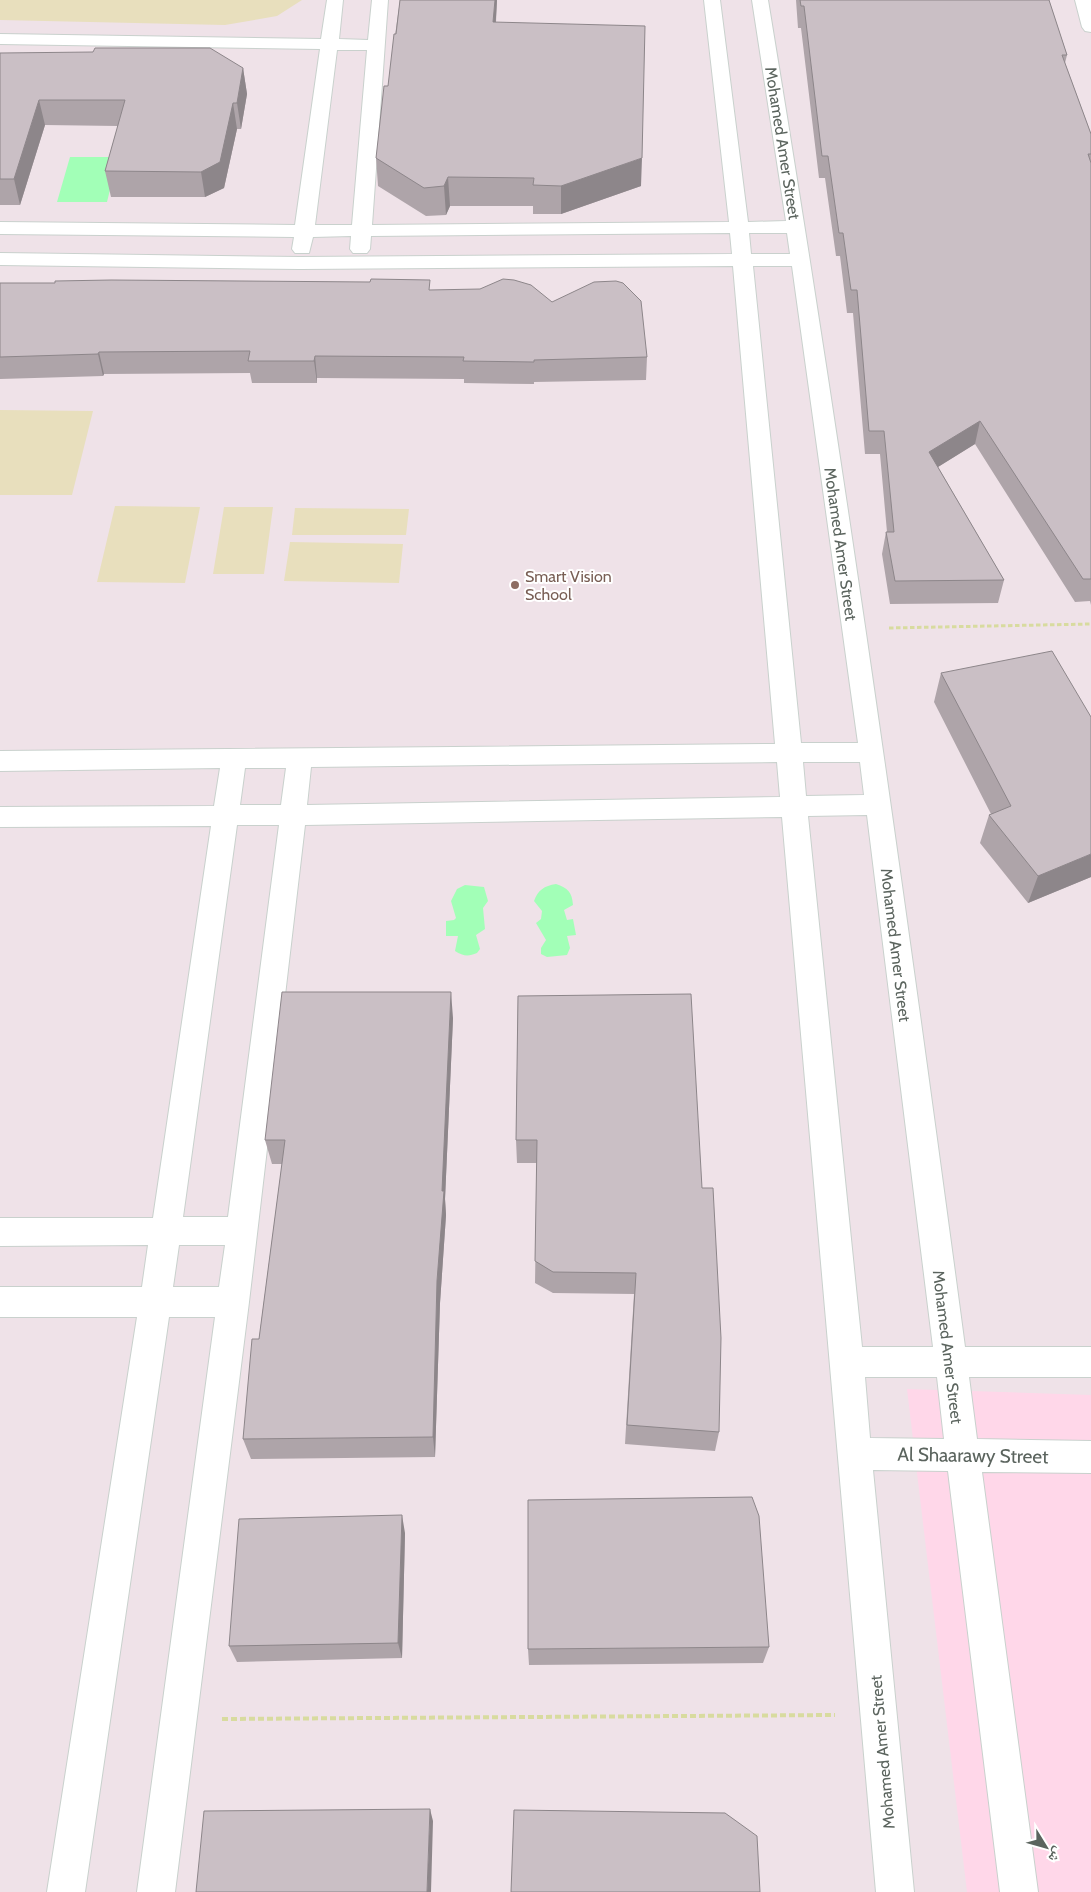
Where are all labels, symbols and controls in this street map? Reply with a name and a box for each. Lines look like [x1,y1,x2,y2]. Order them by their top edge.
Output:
street label: Mohamed Amer Street [761,65,804,221]
street label: Mohamed Amer Street [820,466,861,622]
place label: Smart Vision School [525,567,612,604]
marker: Smart Vision School [509,579,521,591]
street label: Mohamed Amer Street [877,867,914,1023]
street label: Mohamed Amer Street [929,1269,966,1425]
street label: Al Shaarawy Street [897,1443,1049,1468]
street label: Mohamed Amer Street [866,1674,899,1830]
north arrow [1021,1822,1071,1872]
text: ش [1045,1843,1068,1866]

